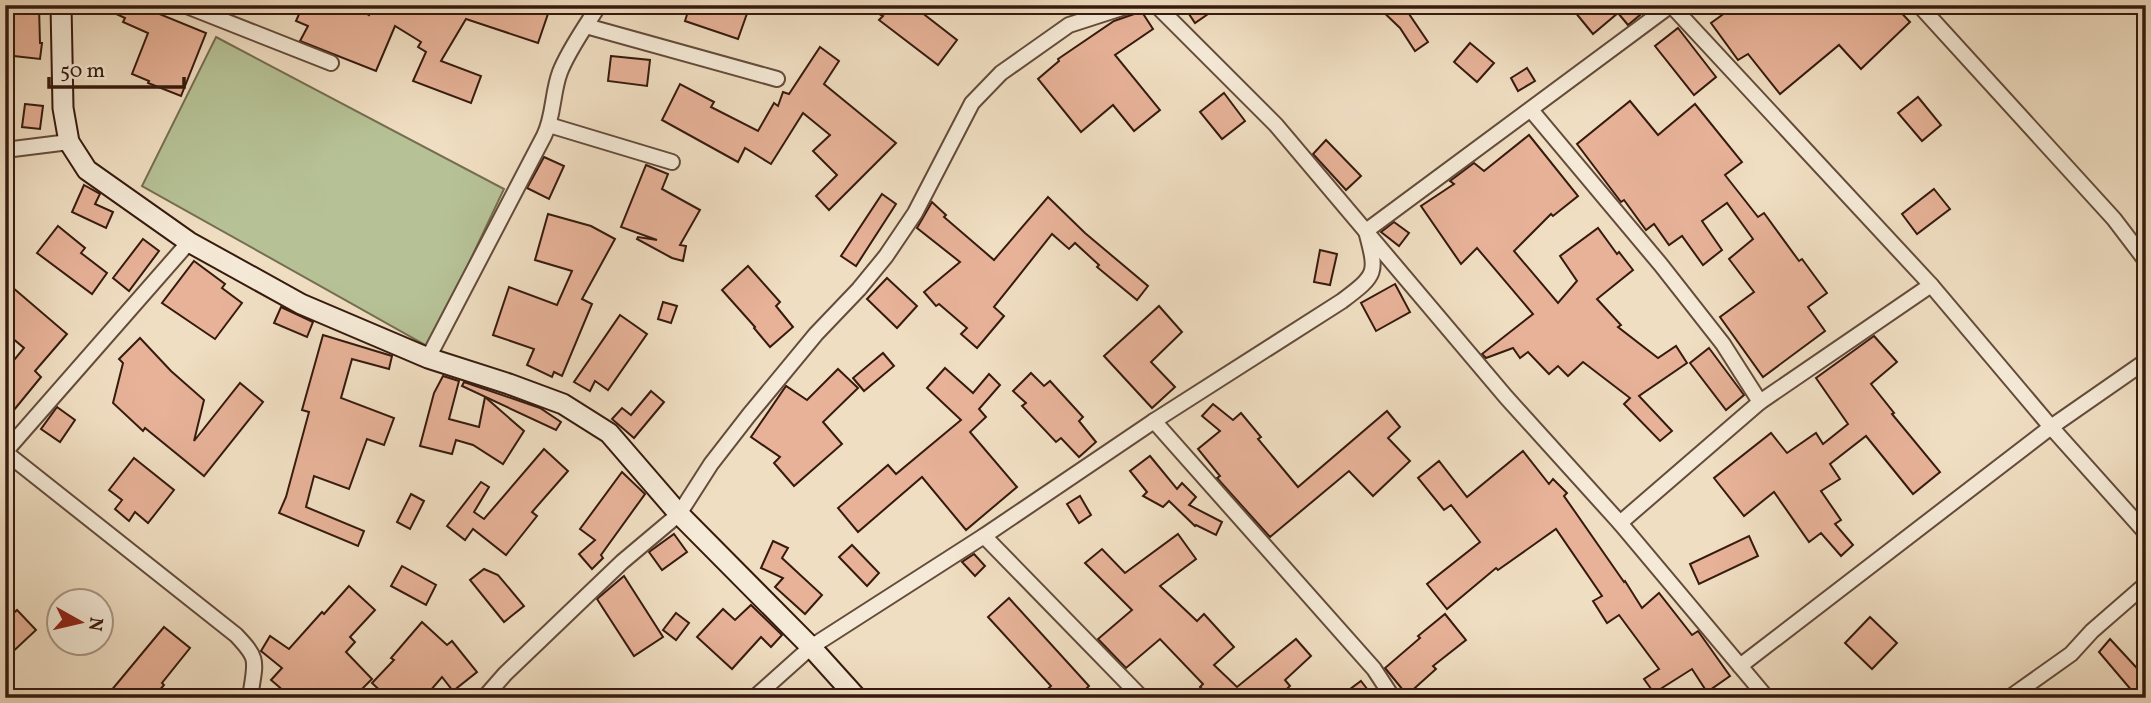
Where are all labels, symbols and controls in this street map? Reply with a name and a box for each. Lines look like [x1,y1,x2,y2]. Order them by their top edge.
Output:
scale bar [49,46,184,90]
text: 50 m [60,57,105,86]
north arrow [46,588,116,658]
text: N [81,615,109,633]

